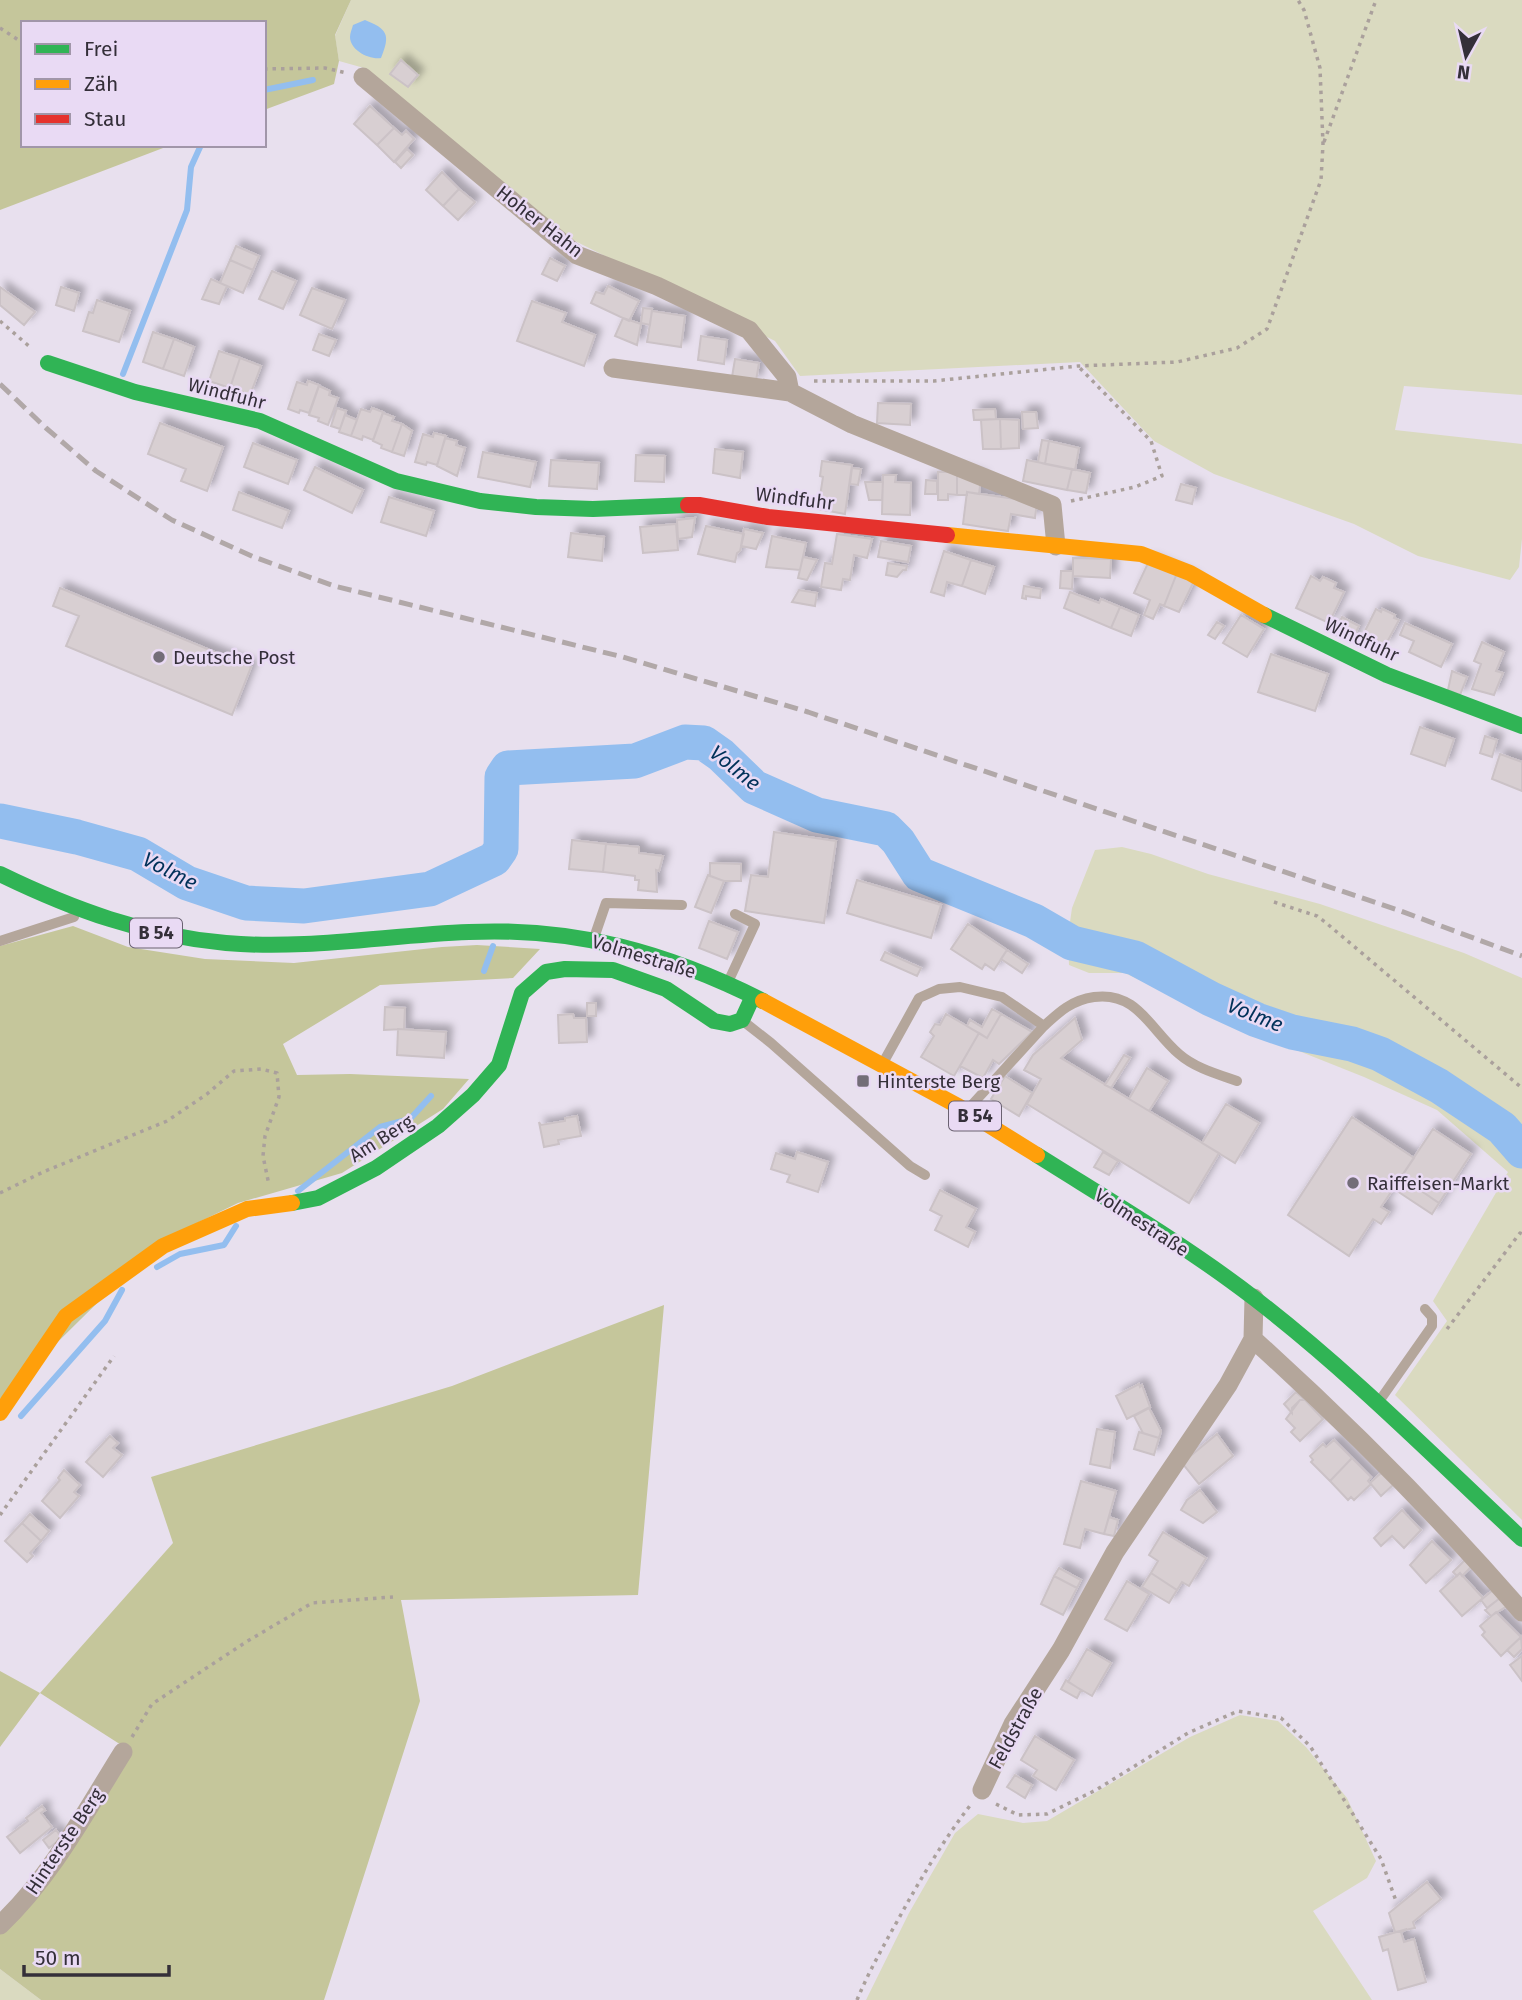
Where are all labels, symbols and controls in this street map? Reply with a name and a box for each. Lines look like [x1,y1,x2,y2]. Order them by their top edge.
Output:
legend [21,21,266,147]
north arrow [1431,21,1501,91]
text: Frei [84,36,118,62]
text: N [1456,60,1472,85]
text: Zäh [84,71,118,97]
text: Stau [84,106,127,132]
street label: Hoher Hahn [492,181,588,262]
street label: Windfuhr [186,373,269,414]
street label: Windfuhr [754,482,836,515]
street label: Windfuhr [1321,612,1403,667]
place label: Deutsche Post [173,646,295,669]
marker: Deutsche Post [151,649,167,665]
water label: Volme [704,740,766,796]
water label: Volme [138,846,202,896]
road number: B 54 [130,918,182,948]
street label: Volmestraße [589,930,699,983]
water label: Volme [1223,992,1287,1038]
place label: Hinterste Berg [877,1070,1000,1093]
marker: Hinterste Berg [855,1073,871,1089]
road number: B 54 [949,1101,1001,1130]
street label: Am Berg [345,1110,418,1167]
place label: Raiffeisen-Markt [1367,1172,1509,1195]
marker: Raiffeisen-Markt [1345,1175,1361,1191]
street label: Volmestraße [1090,1183,1193,1261]
street label: Feldstraße [984,1683,1047,1773]
street label: Hinterste Berg [20,1784,108,1899]
scale bar [24,1934,170,1978]
text: 50 m [35,1945,81,1971]

